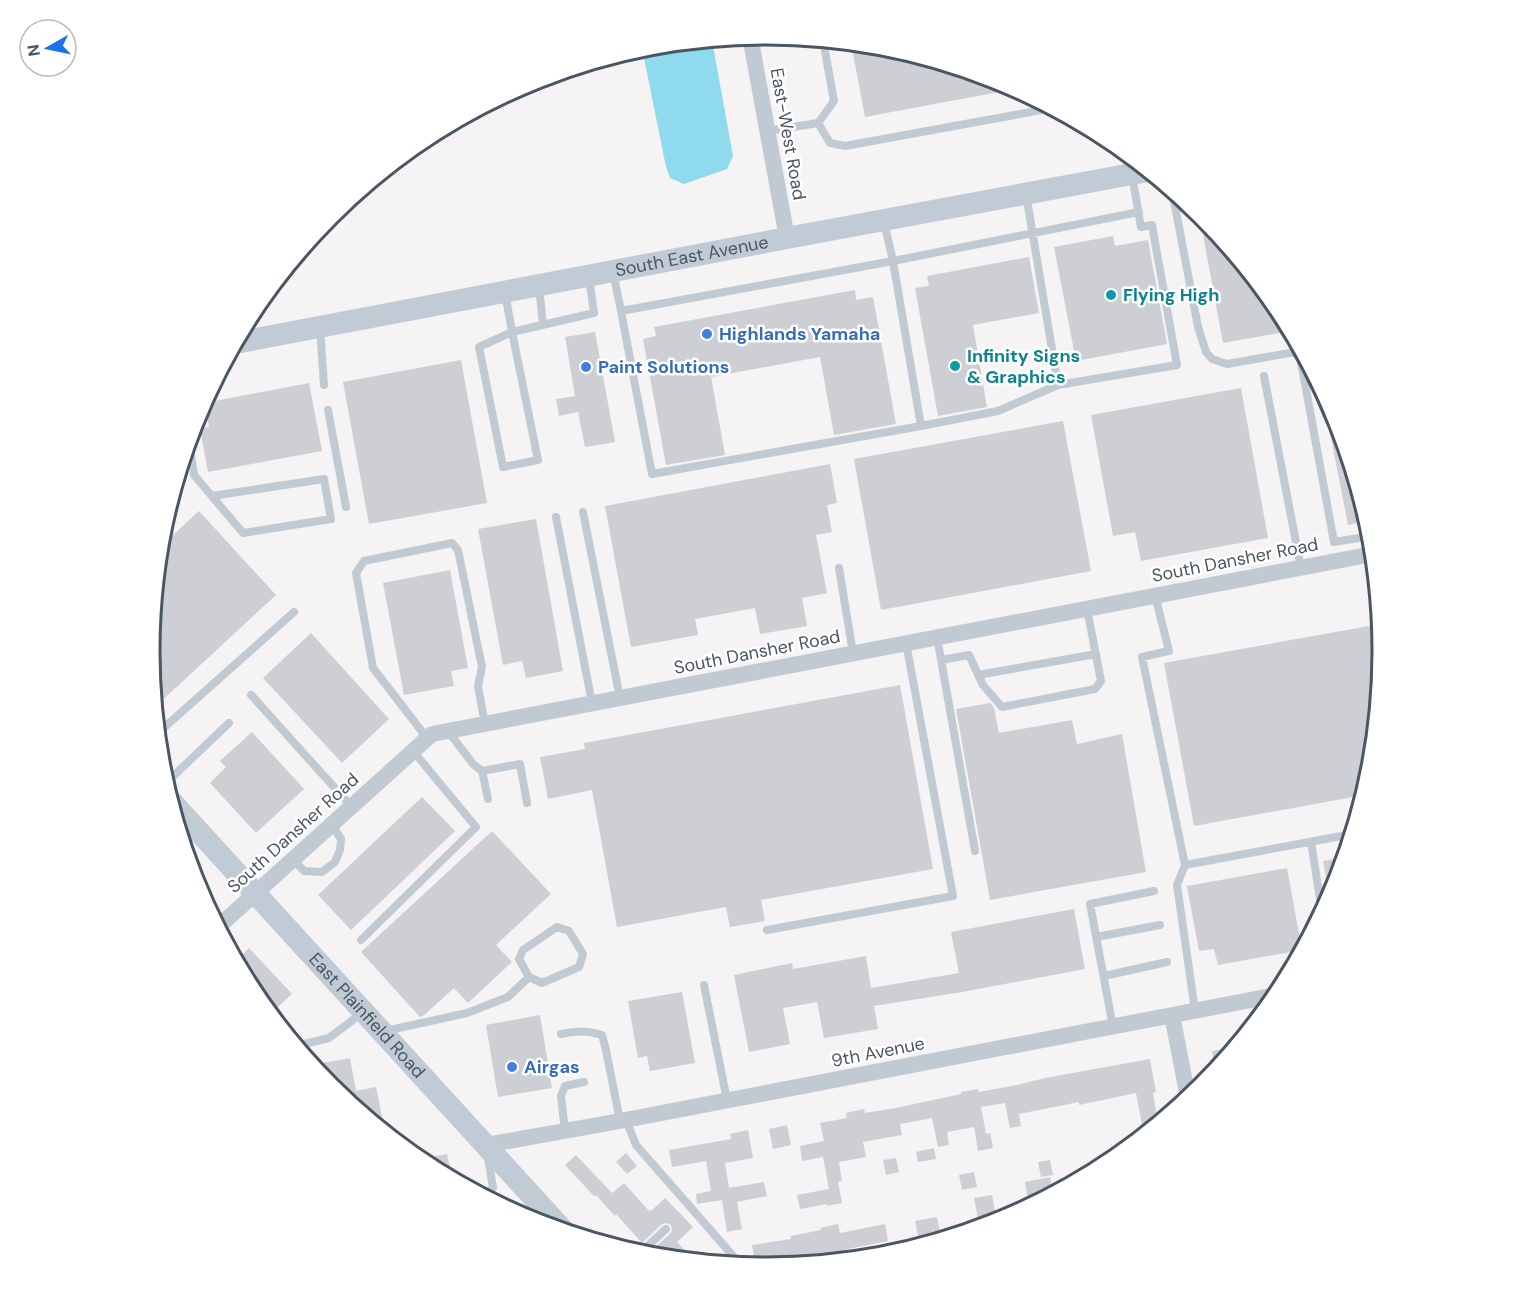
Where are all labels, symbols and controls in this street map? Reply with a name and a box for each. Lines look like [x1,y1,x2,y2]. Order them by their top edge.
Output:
north arrow [18,18,78,78]
text: N [22,43,45,58]
street label: East-West Road [765,66,811,202]
street label: South East Avenue [613,230,770,282]
place label: Flying High [1123,283,1219,307]
marker: Flying High [1104,288,1118,302]
place label: Highlands Yamaha [719,322,880,346]
marker: Highlands Yamaha [700,327,714,341]
place label: Infinity Signs & Graphics [967,344,1080,389]
place label: Paint Solutions [598,355,729,379]
marker: Infinity Signs & Graphics [948,359,962,373]
marker: Paint Solutions [579,360,593,374]
street label: South Dansher Road [1150,532,1320,588]
street label: South Dansher Road [672,624,842,680]
street label: South Dansher Road [222,768,364,898]
street label: East Plainfield Road [304,948,430,1083]
street label: 9th Avenue [829,1031,927,1073]
place label: Airgas [524,1055,580,1079]
marker: Airgas [505,1060,519,1074]

